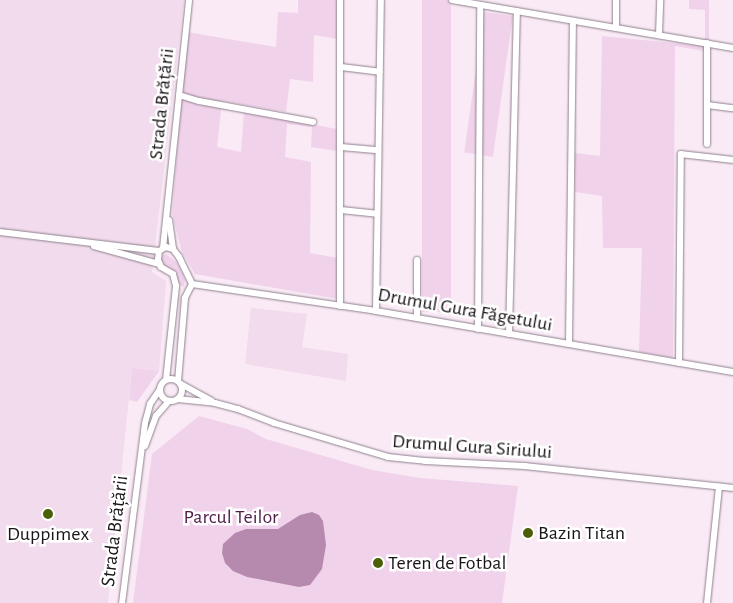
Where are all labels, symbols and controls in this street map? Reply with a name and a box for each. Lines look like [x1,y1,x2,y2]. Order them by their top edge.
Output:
street label: Strada Brățării [144,47,180,161]
street label: Drumul Gura Făgetului [376,283,554,337]
street label: Drumul Gura Siriului [391,429,553,465]
street label: Strada Brățării [96,474,134,588]
park label: Parcul Teilor [183,505,279,529]
marker: Duppimex [42,508,54,520]
place label: Bazin Titan [538,521,625,545]
place label: Duppimex [7,522,89,546]
marker: Bazin Titan [522,527,534,539]
place label: Teren de Fotbal [388,551,506,575]
marker: Teren de Fotbal [372,557,384,569]

